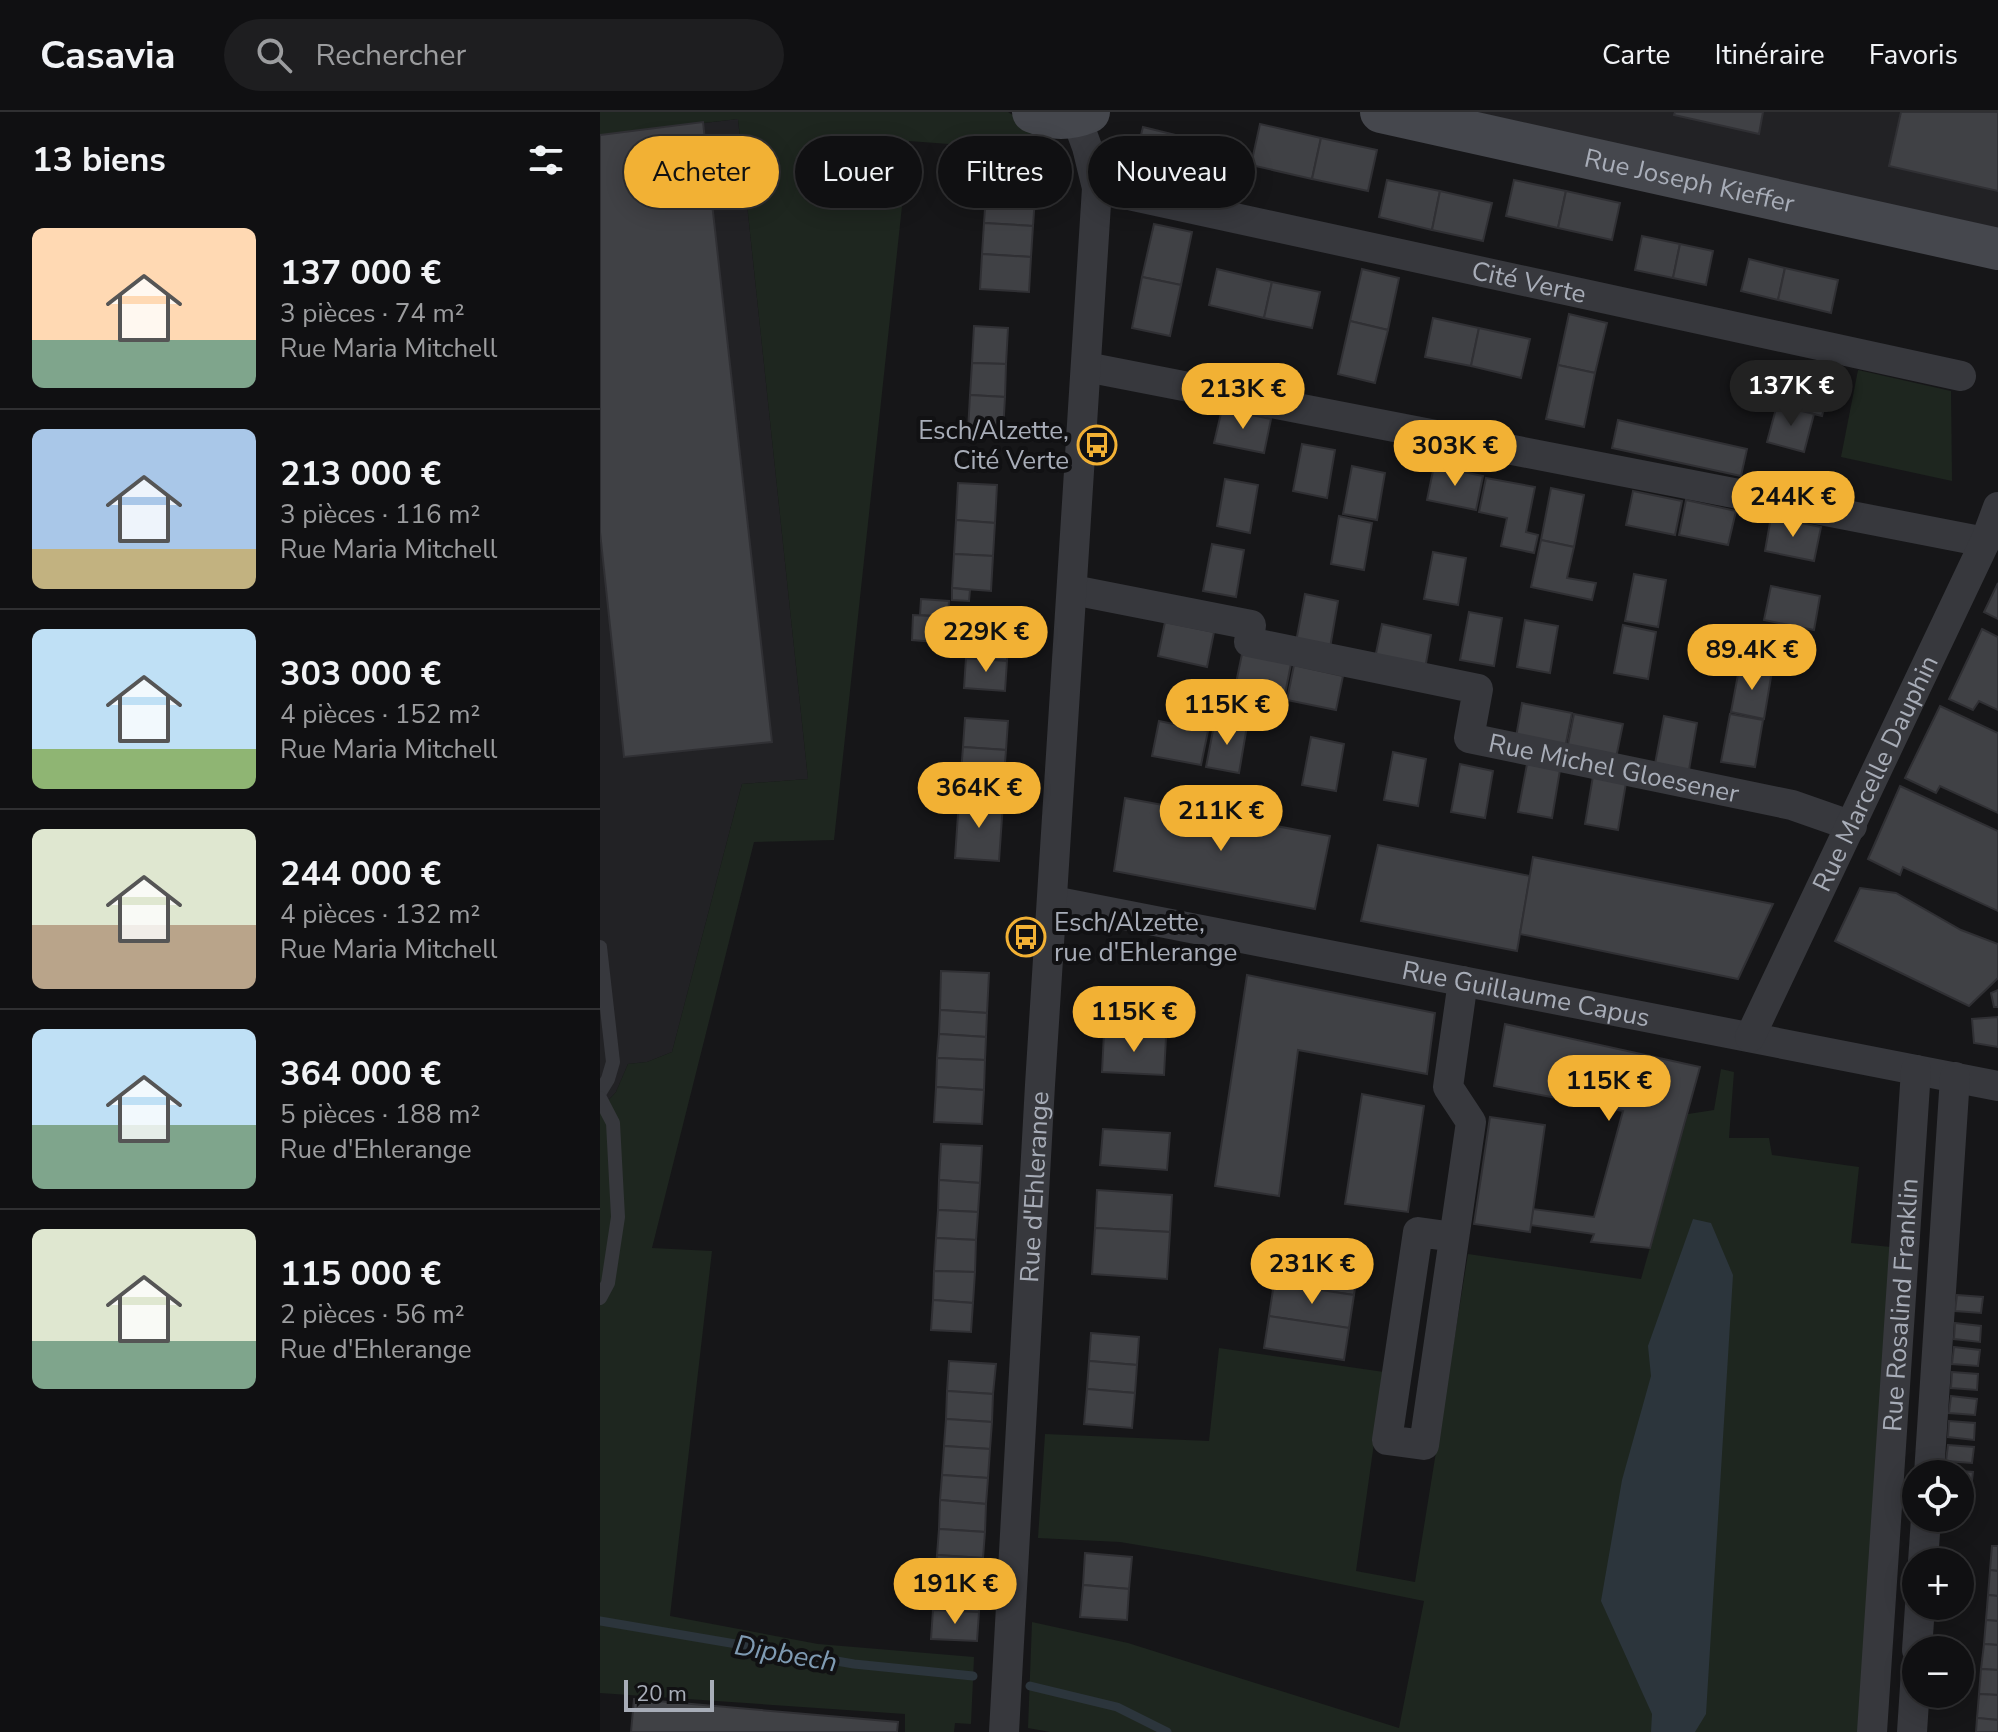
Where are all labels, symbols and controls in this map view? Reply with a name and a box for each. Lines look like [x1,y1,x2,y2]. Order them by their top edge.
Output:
search box [224,19,784,91]
text: Casavia [40,30,176,81]
icon: search [252,33,296,77]
text: Rechercher [316,35,466,76]
text: Carte [1602,36,1671,74]
text: Itinéraire [1715,36,1825,74]
text: Favoris [1869,36,1958,74]
chip: Acheter [624,136,779,208]
chip: Louer [795,136,922,208]
chip: Filtres [938,136,1072,208]
chip: Nouveau [1088,136,1255,208]
text: 13 biens [32,137,166,183]
icon: filters [524,138,568,182]
street label: Rue Joseph Kieffer [1581,141,1798,221]
text: 137 000 € [280,250,441,296]
street label: Cité Verte [1468,253,1589,312]
icon: home [96,260,192,356]
text: 3 pièces · 74 m² [280,296,465,331]
text: Rue Maria Mitchell [280,331,498,366]
pin: 137K € [1726,360,1856,428]
pin: 213K € [1178,363,1308,431]
text: 137K € [1748,368,1834,403]
text: 213K € [1200,371,1286,406]
place label: Esch/Alzette, Cité Verte [918,413,1069,478]
pin: 303K € [1390,420,1520,488]
bus stop icon: Esch/Alzette, Cité Verte [1076,424,1118,466]
text: 303K € [1412,428,1498,463]
text: 213 000 € [280,451,441,497]
icon: home [96,461,192,557]
pin: 244K € [1728,471,1858,539]
text: 244K € [1750,479,1836,514]
text: 3 pièces · 116 m² [280,497,480,532]
text: Rue Maria Mitchell [280,532,498,567]
pin: 229K € [921,606,1051,674]
text: 229K € [943,614,1029,649]
pin: 89.4K € [1678,624,1826,692]
text: 89.4K € [1705,632,1799,667]
street label: Rue Marcelle Dauphin [1805,650,1947,897]
text: 303 000 € [280,651,441,697]
icon: home [96,661,192,757]
pin: 115K € [1162,679,1292,747]
text: 115K € [1184,687,1270,722]
text: 4 pièces · 152 m² [280,697,480,732]
street label: Rue Michel Gloesener [1485,725,1743,812]
text: Rue Maria Mitchell [280,732,498,767]
pin: 364K € [914,762,1044,830]
text: 364K € [936,770,1022,805]
pin: 211K € [1156,785,1286,853]
text: 211K € [1178,793,1264,828]
text: 244 000 € [280,851,441,897]
icon: home [96,861,192,957]
text: 4 pièces · 132 m² [280,897,480,932]
place label: Esch/Alzette, rue d'Ehlerange [1054,905,1237,970]
bus stop icon: Esch/Alzette, rue d'Ehlerange [1005,916,1047,958]
text: Rue Maria Mitchell [280,932,498,967]
street label: Rue Guillaume Capus [1399,953,1653,1035]
pin: 115K € [1069,986,1199,1054]
text: 115K € [1091,994,1177,1029]
text: 364 000 € [280,1051,441,1097]
pin: 115K € [1544,1055,1674,1123]
icon: home [96,1061,192,1157]
text: 115K € [1566,1063,1652,1098]
street label: Rue d'Ehlerange [1012,1090,1058,1284]
text: 5 pièces · 188 m² [280,1097,480,1132]
text: Rue d'Ehlerange [280,1132,472,1167]
street label: Rue Rosalind Franklin [1875,1177,1927,1433]
pin: 231K € [1247,1238,1377,1306]
text: 231K € [1269,1246,1355,1281]
text: 115 000 € [280,1251,441,1297]
icon: home [96,1261,192,1357]
text: 2 pièces · 56 m² [280,1297,465,1332]
text: Rue d'Ehlerange [280,1332,472,1367]
map controls [1902,1460,1974,1708]
button: locate [1902,1460,1974,1532]
button: + [1902,1548,1974,1620]
pin: 191K € [890,1558,1020,1626]
text: 191K € [912,1566,998,1601]
water label: Dipbech [731,1626,840,1682]
button: − [1902,1636,1974,1708]
scale bar [624,1676,714,1712]
text: 20 m [636,1679,687,1709]

